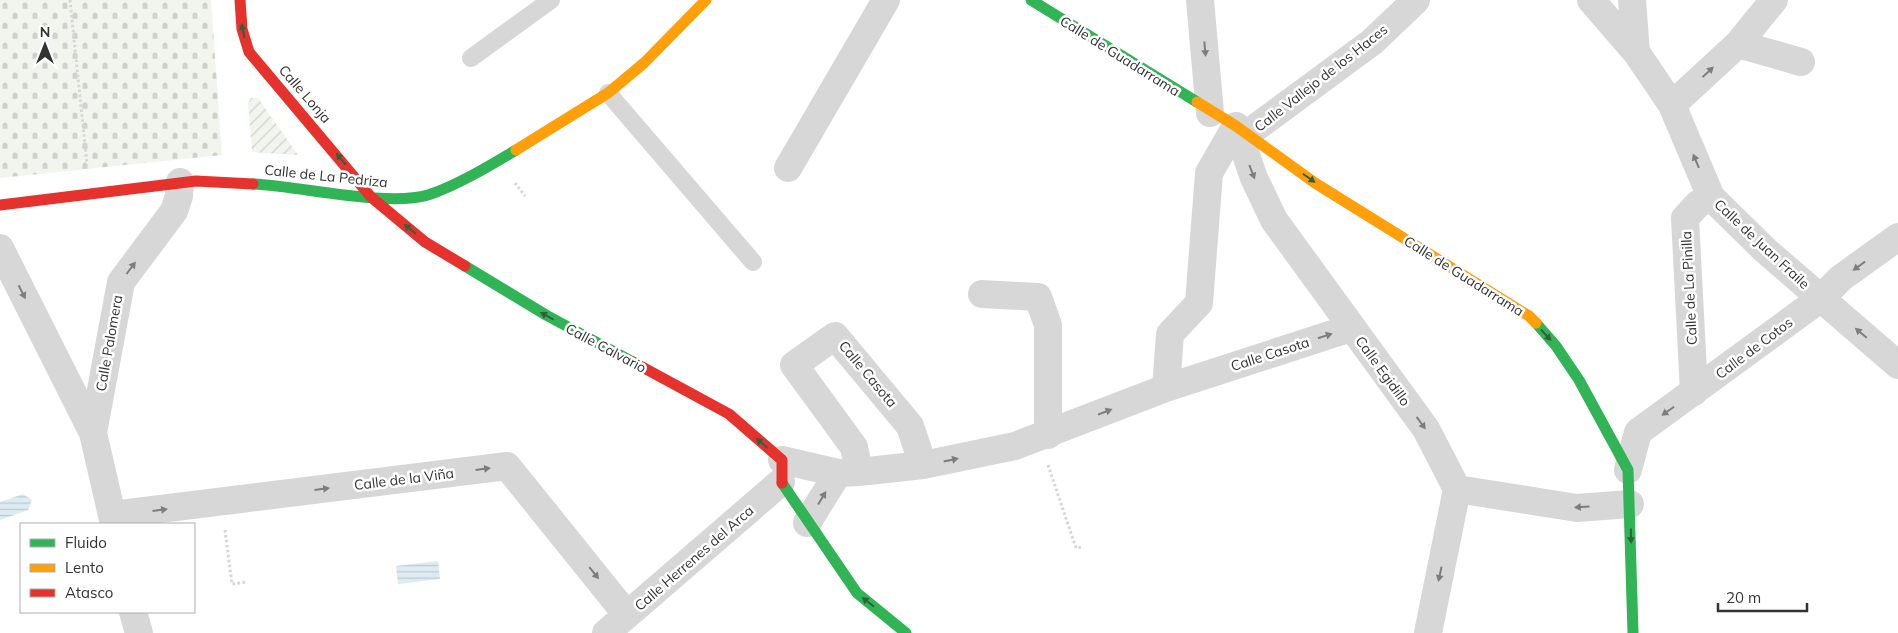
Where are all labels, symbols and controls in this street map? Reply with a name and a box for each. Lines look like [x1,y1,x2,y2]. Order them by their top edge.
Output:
street label: Calle de Guadarrama [1057,12,1183,100]
north arrow [20,20,70,70]
street label: Calle Vallejo de los Haces [1251,20,1391,136]
text: N [40,23,50,41]
one-way arrow [239,24,247,39]
one-way arrow [1201,41,1209,57]
street label: Calle Lonja [275,61,335,127]
one-way arrow [1701,66,1713,78]
one-way arrow [335,153,347,165]
one-way arrow [1691,154,1699,168]
street label: Calle de La Pedriza [263,161,389,191]
one-way arrow [1249,165,1256,180]
one-way arrow [1302,173,1315,184]
street label: Calle de Juan Fraile [1711,195,1813,293]
one-way arrow [404,224,417,235]
street label: Calle de La Pinilla [1677,231,1701,345]
street label: Calle de Guadarrama [1401,232,1527,320]
one-way arrow [1853,260,1866,271]
one-way arrow [126,262,137,275]
one-way arrow [18,285,26,299]
street label: Calle Palomera [92,293,126,393]
one-way arrow [540,311,554,320]
street label: Calle de Cotos [1712,313,1796,383]
street label: Calle Calvario [563,319,649,377]
one-way arrow [1855,328,1867,339]
one-way arrow [1540,329,1552,341]
one-way arrow [1318,332,1333,340]
street label: Calle Casota [1228,333,1312,375]
street label: Calle Egidillo [1352,333,1414,409]
street label: Calle Casota [835,337,901,411]
one-way arrow [1662,405,1675,416]
one-way arrow [1098,408,1113,416]
one-way arrow [1415,416,1425,429]
one-way arrow [755,437,768,448]
one-way arrow [943,455,959,463]
street label: Calle de la Viña [353,464,455,494]
one-way arrow [475,465,491,473]
one-way arrow [314,485,330,493]
one-way arrow [818,491,827,504]
street label: Calle Herrenes del Arca [631,501,757,615]
one-way arrow [1573,503,1589,511]
one-way arrow [153,505,169,513]
legend [20,523,195,613]
one-way arrow [1627,528,1635,544]
text: Fluido [65,533,107,552]
text: Lento [65,558,104,577]
one-way arrow [1436,566,1444,582]
one-way arrow [588,567,599,580]
scale bar [1718,580,1807,612]
text: Atasco [65,583,113,602]
text: 20 m [1726,588,1761,607]
one-way arrow [862,597,875,608]

